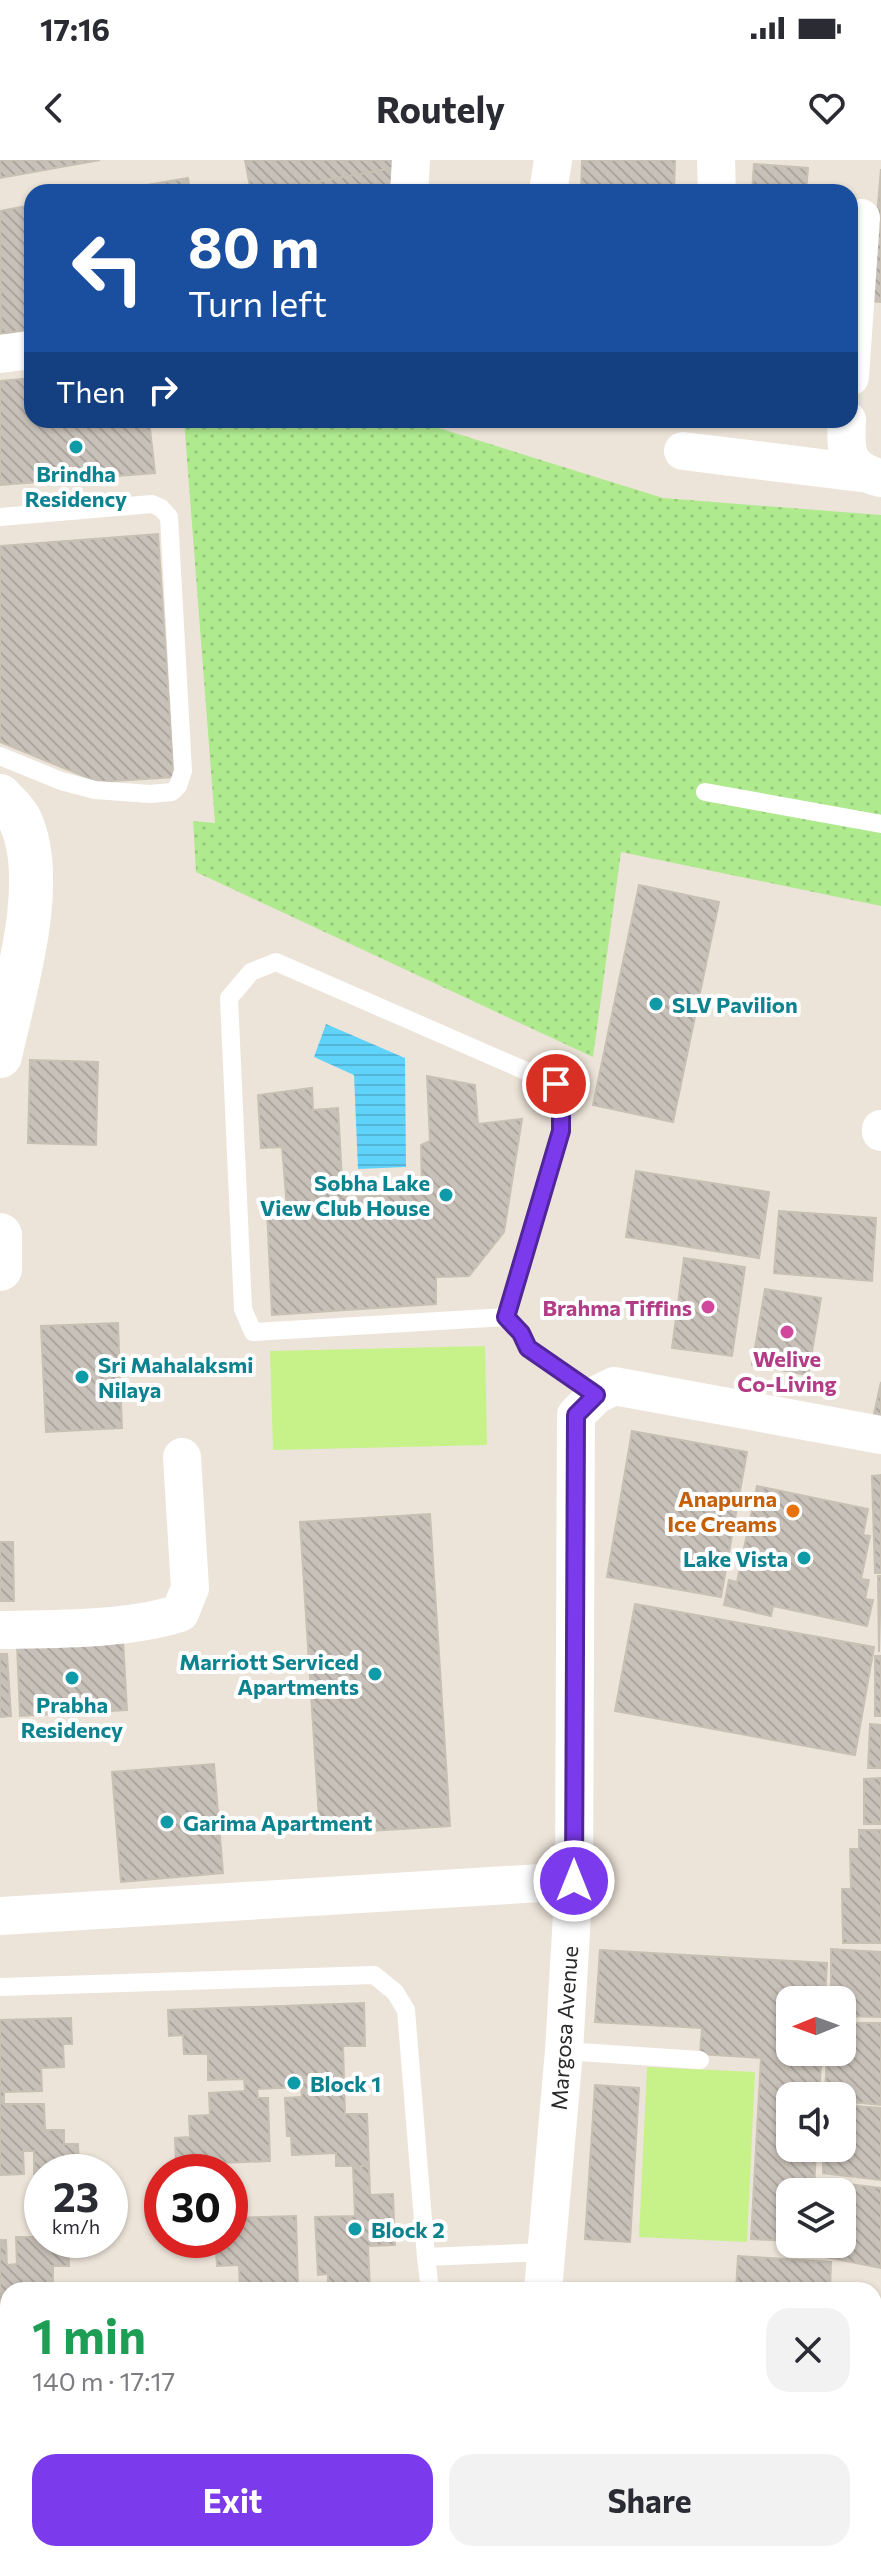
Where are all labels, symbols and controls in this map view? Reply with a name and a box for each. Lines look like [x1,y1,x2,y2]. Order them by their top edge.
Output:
text: 17:16 [40,10,110,47]
icon: back [32,86,76,130]
text: Routely [376,86,505,130]
icon: heart [805,86,849,130]
text: 80 m [188,211,319,280]
icon: left [56,216,160,320]
text: Turn left [188,280,327,324]
icon: right [141,368,185,412]
text: Then [56,372,125,409]
marker: Brindha Residency [67,438,85,456]
place label: Brindha Residency [25,460,127,512]
place label: SLV Pavilion [672,991,798,1018]
marker: SLV Pavilion [647,995,665,1013]
pin [522,1050,590,1118]
icon: arrive [534,1062,578,1106]
place label: Sobha Lake View Club House [260,1169,430,1221]
marker: Sobha Lake View Club House [437,1186,455,1204]
place label: Brahma Tiffins [542,1294,692,1321]
marker: Brahma Tiffins [699,1298,717,1316]
marker: Welive Co-Living [778,1323,796,1341]
place label: Welive Co-Living [737,1345,837,1397]
place label: Sri Mahalaksmi Nilaya [98,1351,253,1403]
marker: Sri Mahalaksmi Nilaya [73,1368,91,1386]
place label: Anapurna Ice Creams [667,1485,777,1537]
marker: Anapurna Ice Creams [784,1502,802,1520]
place label: Lake Vista [683,1545,788,1572]
marker: Lake Vista [795,1549,813,1567]
place label: Marriott Serviced Apartments [179,1648,359,1700]
marker: Marriott Serviced Apartments [366,1665,384,1683]
marker: Prabha Residency [63,1669,81,1687]
place label: Prabha Residency [21,1691,123,1743]
place label: Garima Apartment [183,1809,372,1836]
marker: Garima Apartment [158,1813,176,1831]
position arrow [532,1839,616,1923]
street label: Margosa Avenue [545,1945,583,2111]
north arrow [776,1986,856,2066]
map controls [776,1986,856,2258]
place label: Block 1 [310,2070,381,2097]
marker: Block 1 [285,2074,303,2092]
button: sound [776,2082,856,2162]
speed limit sign: 30 [144,2154,248,2258]
text: 23 [53,2171,99,2220]
button: layers [776,2178,856,2258]
text: km/h [52,2214,100,2238]
place label: Block 2 [371,2216,445,2243]
marker: Block 2 [346,2220,364,2238]
text: 1 min [32,2305,146,2364]
button: close [766,2308,850,2392]
text: 140 m · 17:17 [32,2365,175,2396]
button: Exit [32,2454,433,2546]
button: Share [449,2454,850,2546]

